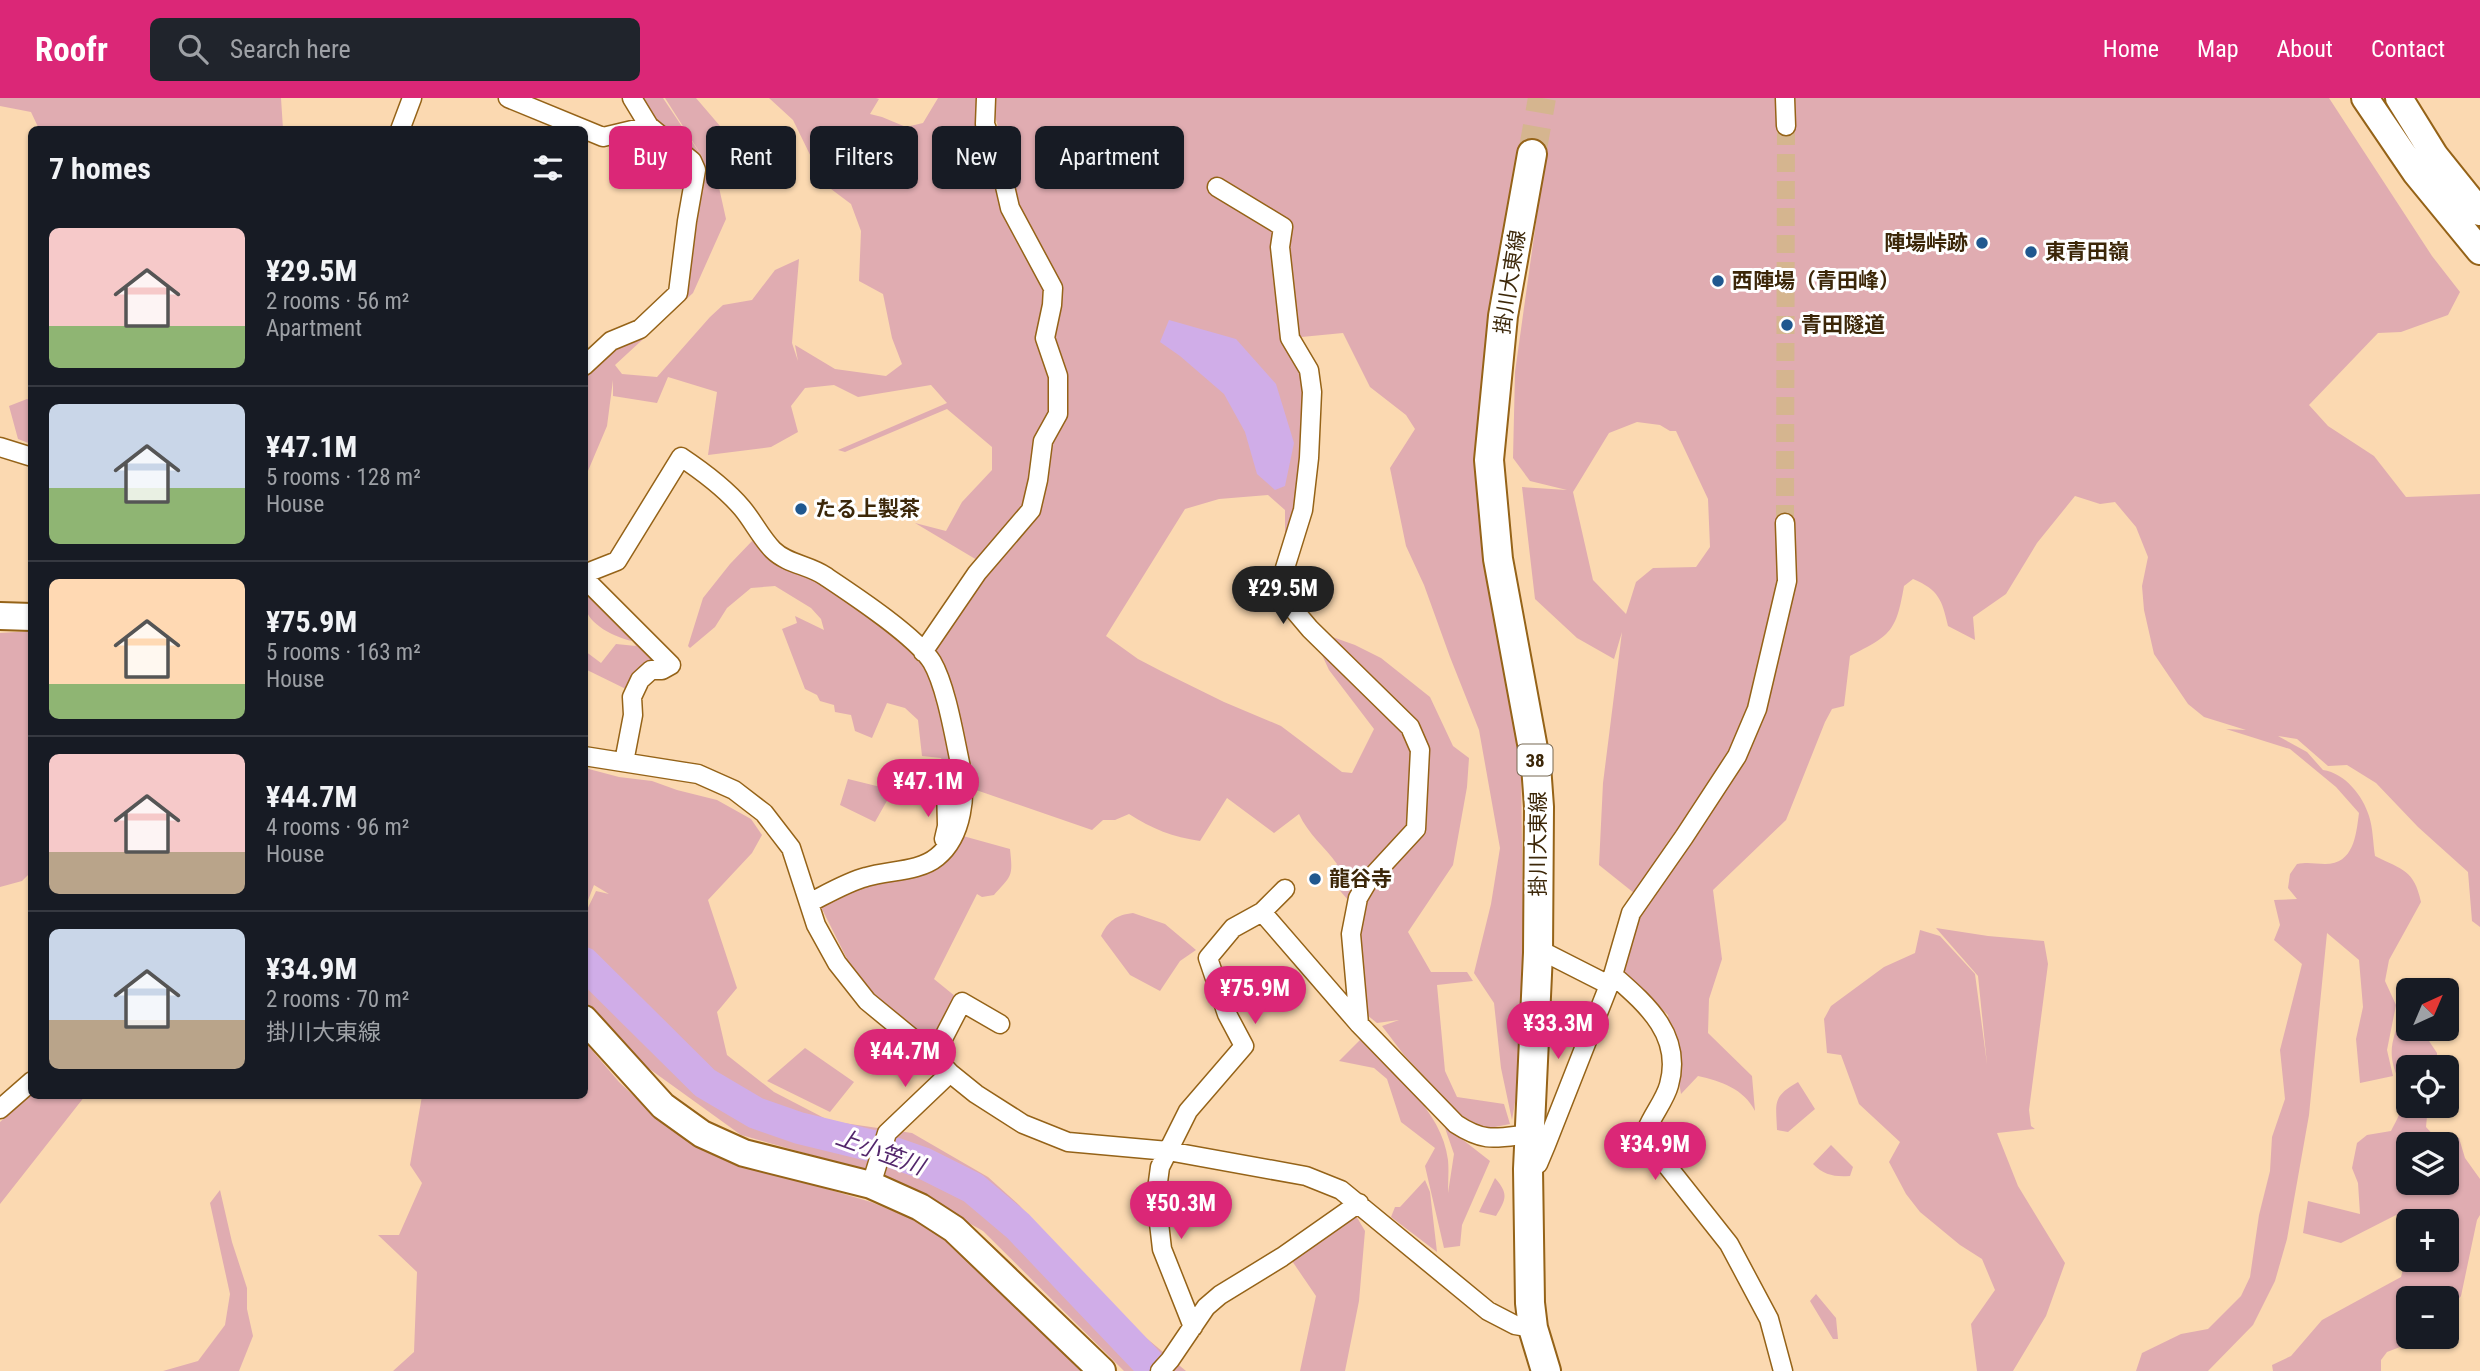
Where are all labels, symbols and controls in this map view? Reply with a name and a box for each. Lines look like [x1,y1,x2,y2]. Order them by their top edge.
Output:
search box [150,18,640,81]
text: Roofr [35,30,108,69]
icon: search [174,30,212,68]
text: Search here [230,34,351,64]
text: Home [2103,35,2159,63]
text: Map [2197,35,2239,63]
text: About [2277,35,2333,63]
text: Contact [2371,35,2445,63]
chip: Buy [609,126,692,189]
chip: Rent [706,126,796,189]
chip: Filters [810,126,918,189]
chip: New [932,126,1021,189]
chip: Apartment [1035,126,1184,189]
icon: filters [529,149,567,187]
text: 7 homes [49,151,151,186]
street label: 掛川大東線 [1490,228,1530,336]
place label: 陣場峠跡 [1884,231,1968,255]
marker: 陣場峠跡 [1974,235,1990,251]
place label: 東青田嶺 [2045,240,2129,264]
marker: 東青田嶺 [2023,244,2039,260]
text: ¥29.5M [266,253,357,288]
icon: home [105,256,189,340]
place label: 西陣場（青田峰） [1732,269,1900,293]
marker: 西陣場（青田峰） [1710,273,1726,289]
text: 2 rooms · 56 m² [266,288,409,315]
place label: 青田隧道 [1801,313,1885,337]
text: Apartment [266,315,362,342]
marker: 青田隧道 [1779,317,1795,333]
text: ¥47.1M [266,429,357,464]
icon: home [105,432,189,516]
text: 5 rooms · 128 m² [266,464,421,491]
text: House [266,491,324,518]
place label: たる上製茶 [815,497,920,521]
marker: たる上製茶 [793,501,809,517]
pin: ¥29.5M [1226,566,1340,626]
text: ¥29.5M [1248,575,1318,602]
text: ¥75.9M [266,604,357,639]
icon: home [105,607,189,691]
text: 5 rooms · 163 m² [266,639,421,666]
text: House [266,666,324,693]
road number: 38 [1518,744,1552,776]
pin: ¥47.1M [871,760,985,819]
text: ¥47.1M [893,768,963,795]
text: ¥44.7M [266,779,357,814]
icon: home [105,782,189,866]
street label: 掛川大東線 [1526,792,1550,897]
text: 4 rooms · 96 m² [266,814,409,841]
text: House [266,841,324,868]
place label: 龍谷寺 [1329,867,1392,891]
marker: 龍谷寺 [1307,871,1323,887]
text: ¥34.9M [266,951,357,986]
icon: home [105,957,189,1041]
pin: ¥75.9M [1198,967,1312,1026]
text: ¥75.9M [1220,975,1290,1002]
north arrow [2396,978,2459,1041]
map controls [2396,978,2459,1349]
text: 2 rooms · 70 m² [266,986,409,1013]
pin: ¥33.3M [1501,1002,1615,1061]
text: ¥33.3M [1523,1010,1593,1037]
text: 掛川大東線 [266,1019,381,1046]
pin: ¥44.7M [848,1030,962,1089]
text: ¥44.7M [870,1038,940,1065]
button: locate [2396,1055,2459,1118]
pin: ¥34.9M [1598,1122,1712,1182]
water label: 上小笠川 [832,1124,931,1181]
text: ¥34.9M [1620,1131,1690,1158]
button: layers [2396,1132,2459,1195]
pin: ¥50.3M [1124,1182,1238,1241]
text: ¥50.3M [1146,1190,1216,1217]
button: + [2396,1209,2459,1272]
button: − [2396,1286,2459,1349]

